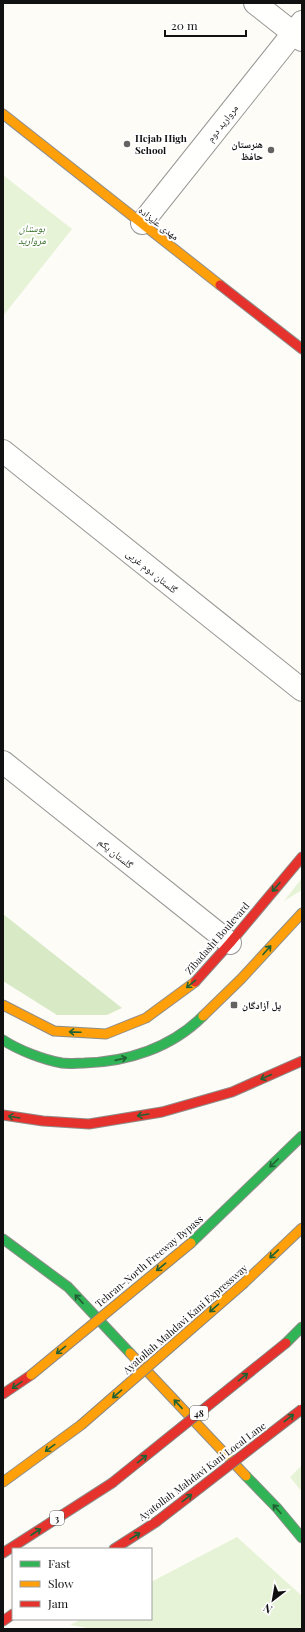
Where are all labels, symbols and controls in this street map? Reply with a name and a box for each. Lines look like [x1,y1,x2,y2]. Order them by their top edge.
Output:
scale bar [165,12,246,38]
text: 20 m [171,17,198,33]
street label: مروارید دوم [203,101,242,145]
place label: Hejab High School [135,131,187,157]
place label: هنرستان حافظ [231,137,263,163]
marker: Hejab High School [122,139,132,149]
marker: هنرستان حافظ [266,145,276,155]
street label: مهدی علیزاده [136,203,182,243]
park label: بوستان مروارید [18,221,46,247]
street label: گلستان دوم غربی [123,546,181,597]
street label: گلستان یکم [95,835,137,872]
one-way arrow [272,881,281,892]
street label: Zibadasht Boulevard [182,899,252,977]
one-way arrow [262,945,272,955]
one-way arrow [186,980,196,989]
place label: پل آزادگان [242,998,282,1012]
marker: پل آزادگان [229,1000,239,1010]
one-way arrow [69,1029,82,1036]
one-way arrow [114,1055,127,1062]
one-way arrow [261,1073,273,1081]
one-way arrow [8,1112,21,1120]
one-way arrow [137,1112,150,1120]
one-way arrow [269,1158,279,1168]
street label: Tehran-North Freeway Bypass [92,1212,206,1310]
one-way arrow [268,1250,279,1259]
street label: Ayatollah Mahdavi Kani Expressway [119,1261,250,1378]
one-way arrow [156,1263,166,1272]
one-way arrow [75,1294,84,1304]
one-way arrow [209,1304,220,1313]
one-way arrow [55,1346,66,1355]
one-way arrow [238,1373,249,1382]
one-way arrow [12,1381,23,1389]
one-way arrow [112,1389,122,1398]
one-way arrow [173,1399,183,1409]
road number: 48 [190,1406,208,1420]
one-way arrow [284,1414,295,1423]
street label: Ayatollah Mahdavi Kani Local Lane [135,1418,269,1524]
one-way arrow [44,1444,55,1452]
one-way arrow [136,1454,147,1463]
one-way arrow [181,1494,192,1503]
one-way arrow [272,1503,281,1514]
road number: 3 [50,1511,64,1525]
one-way arrow [30,1527,42,1535]
one-way arrow [129,1531,141,1539]
legend [12,1548,152,1620]
text: Fast [48,1555,71,1571]
text: Slow [48,1575,74,1591]
north arrow [253,1580,293,1620]
text: Jam [47,1595,69,1611]
text: N [260,1600,275,1617]

